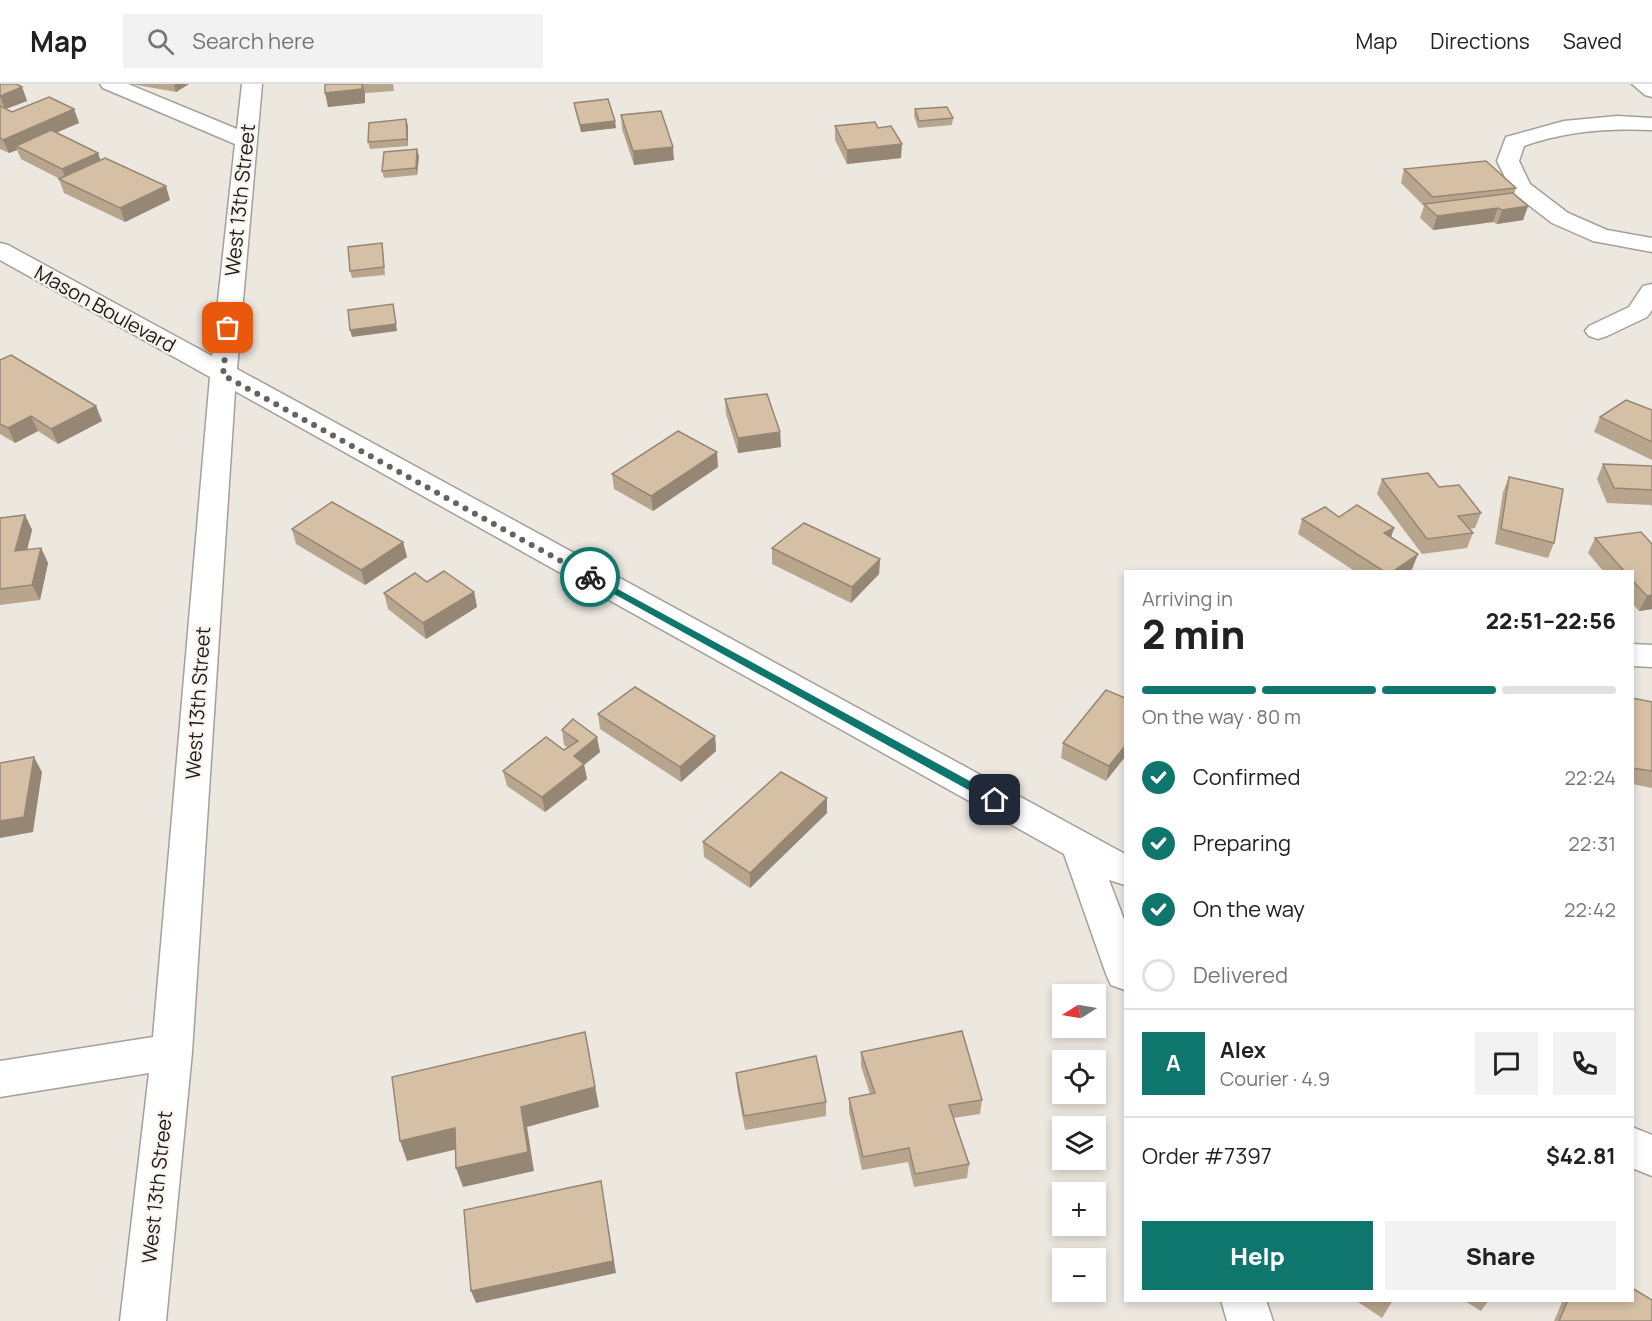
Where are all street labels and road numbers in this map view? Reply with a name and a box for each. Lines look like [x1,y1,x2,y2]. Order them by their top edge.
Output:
street label: West 13th Street [218,122,261,278]
street label: Mason Boulevard [30,259,181,359]
street label: West 13th Street [179,626,216,780]
street label: West 13th Street [135,1109,178,1265]

